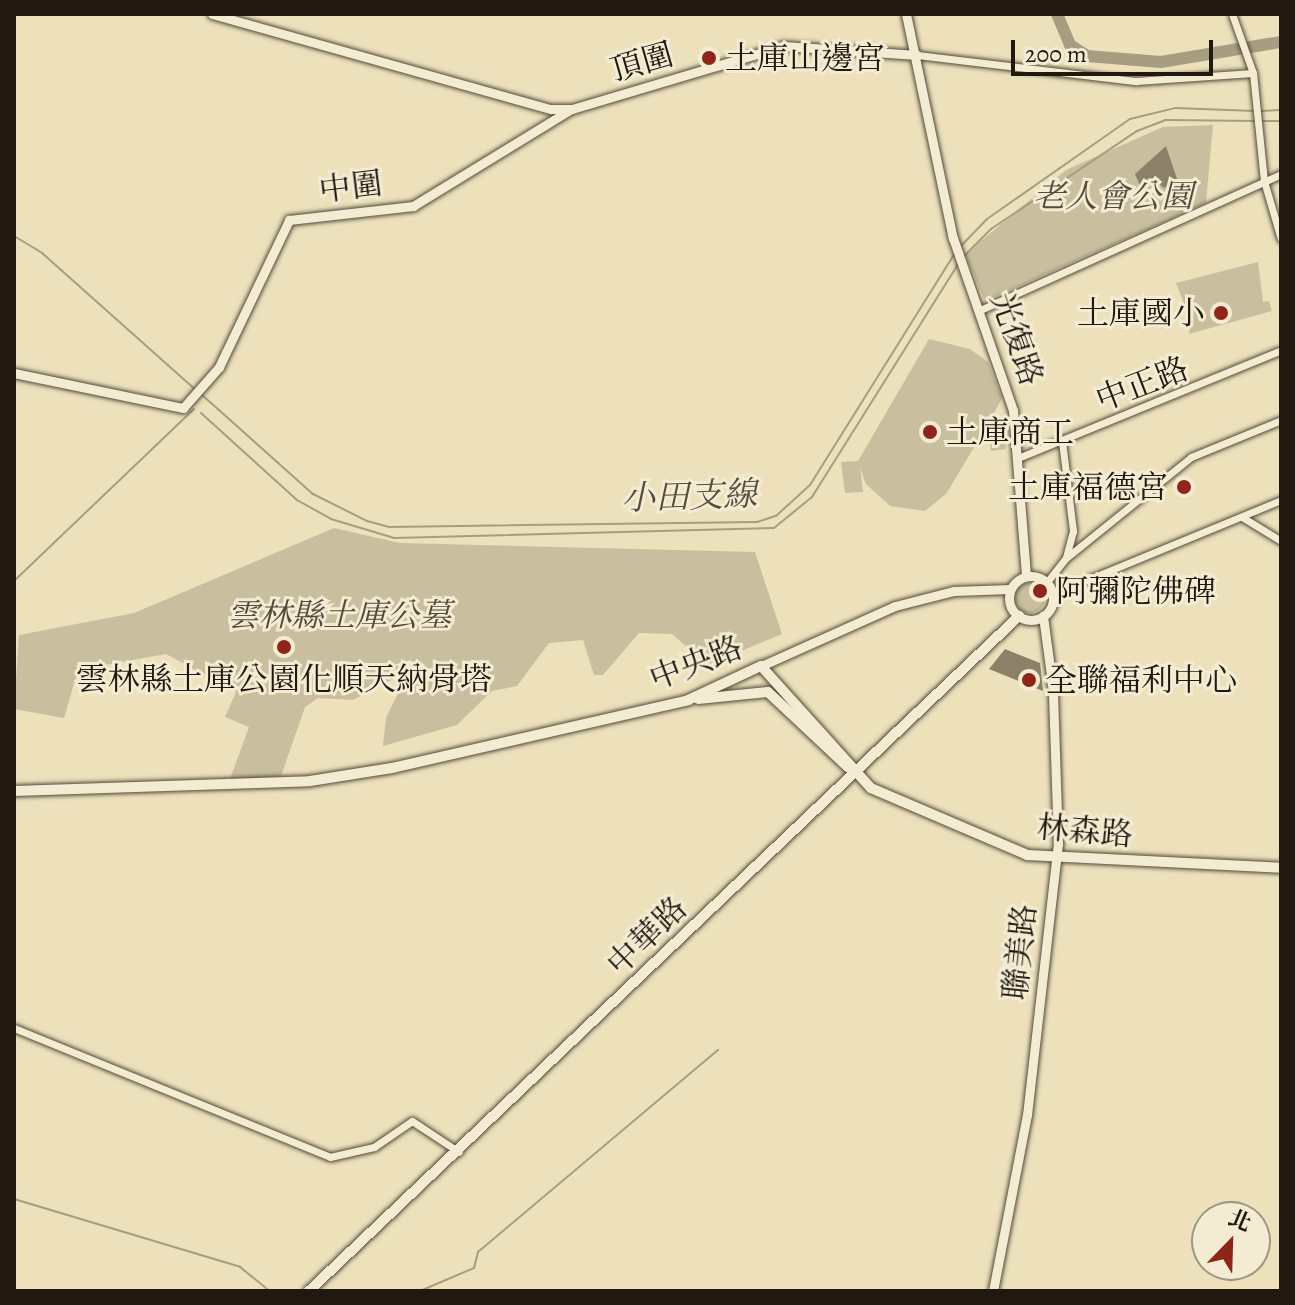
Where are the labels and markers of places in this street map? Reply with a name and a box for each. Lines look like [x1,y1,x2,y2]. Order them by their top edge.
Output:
place label: 土庫山邊宮 [725,39,885,77]
marker: 土庫山邊宮 [700,49,718,67]
place label: 土庫國小 [1077,294,1205,332]
marker: 土庫國小 [1212,304,1230,322]
place label: 土庫商工 [946,413,1074,451]
marker: 土庫商工 [921,423,939,441]
place label: 土庫福德宮 [1008,468,1168,506]
marker: 土庫福德宮 [1175,478,1193,496]
place label: 阿彌陀佛碑 [1056,572,1216,610]
marker: 阿彌陀佛碑 [1031,582,1049,600]
marker: 雲林縣土庫公園化順天納骨塔 [275,638,293,656]
place label: 雲林縣土庫公園化順天納骨塔 [76,660,492,698]
place label: 全聯福利中心 [1045,661,1237,699]
marker: 全聯福利中心 [1020,671,1038,689]

